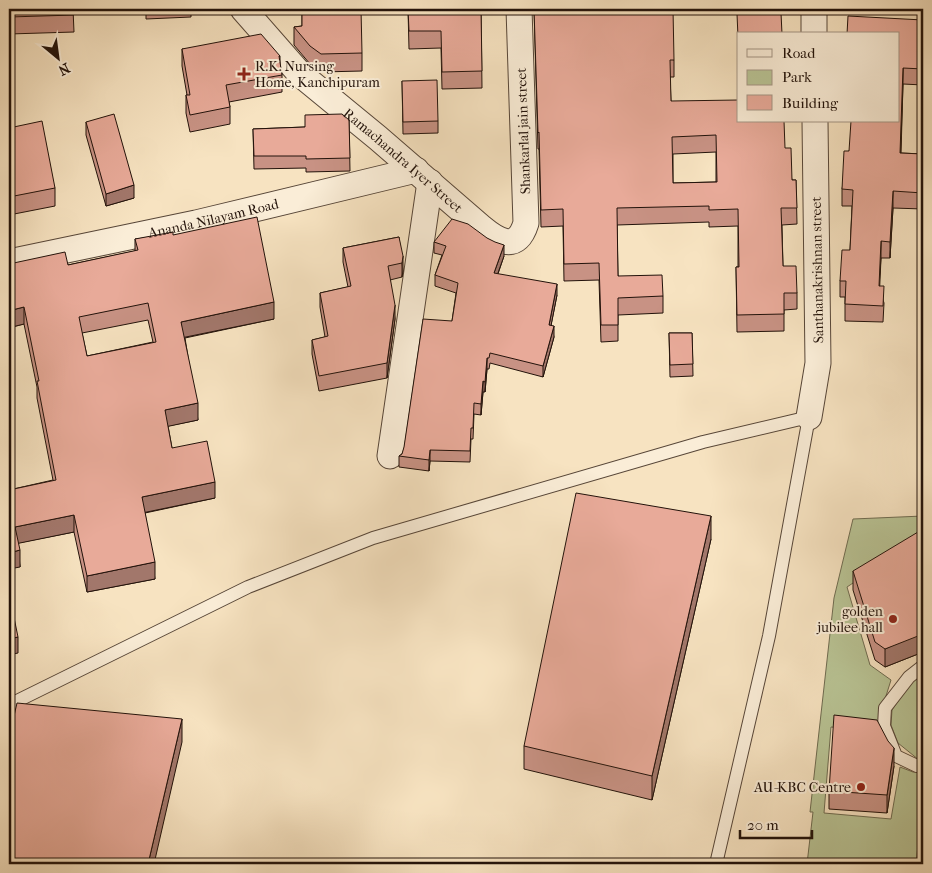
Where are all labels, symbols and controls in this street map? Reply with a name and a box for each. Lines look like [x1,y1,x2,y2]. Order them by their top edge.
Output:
north arrow [32,32,82,82]
legend [737,32,900,122]
text: Road [782,44,816,62]
place label: R.K. Nursing Home, Kanchipuram [255,58,380,91]
text: N [55,59,73,79]
marker: R.K. Nursing Home, Kanchipuram [237,67,251,81]
street label: Shankarlal jain street [513,67,534,195]
text: Park [782,68,812,86]
text: Building [782,94,839,112]
street label: Ramachandra Iyer Street [340,105,466,217]
street label: Ananda Nilayam Road [146,195,281,242]
street label: Santhanakrishnan street [808,197,827,343]
place label: golden jubilee hall [815,603,883,636]
marker: golden jubilee hall [887,613,899,625]
place label: AU-KBC Centre [753,779,851,796]
marker: AU-KBC Centre [855,781,867,793]
scale bar [740,808,812,840]
text: 20 m [747,816,779,834]

